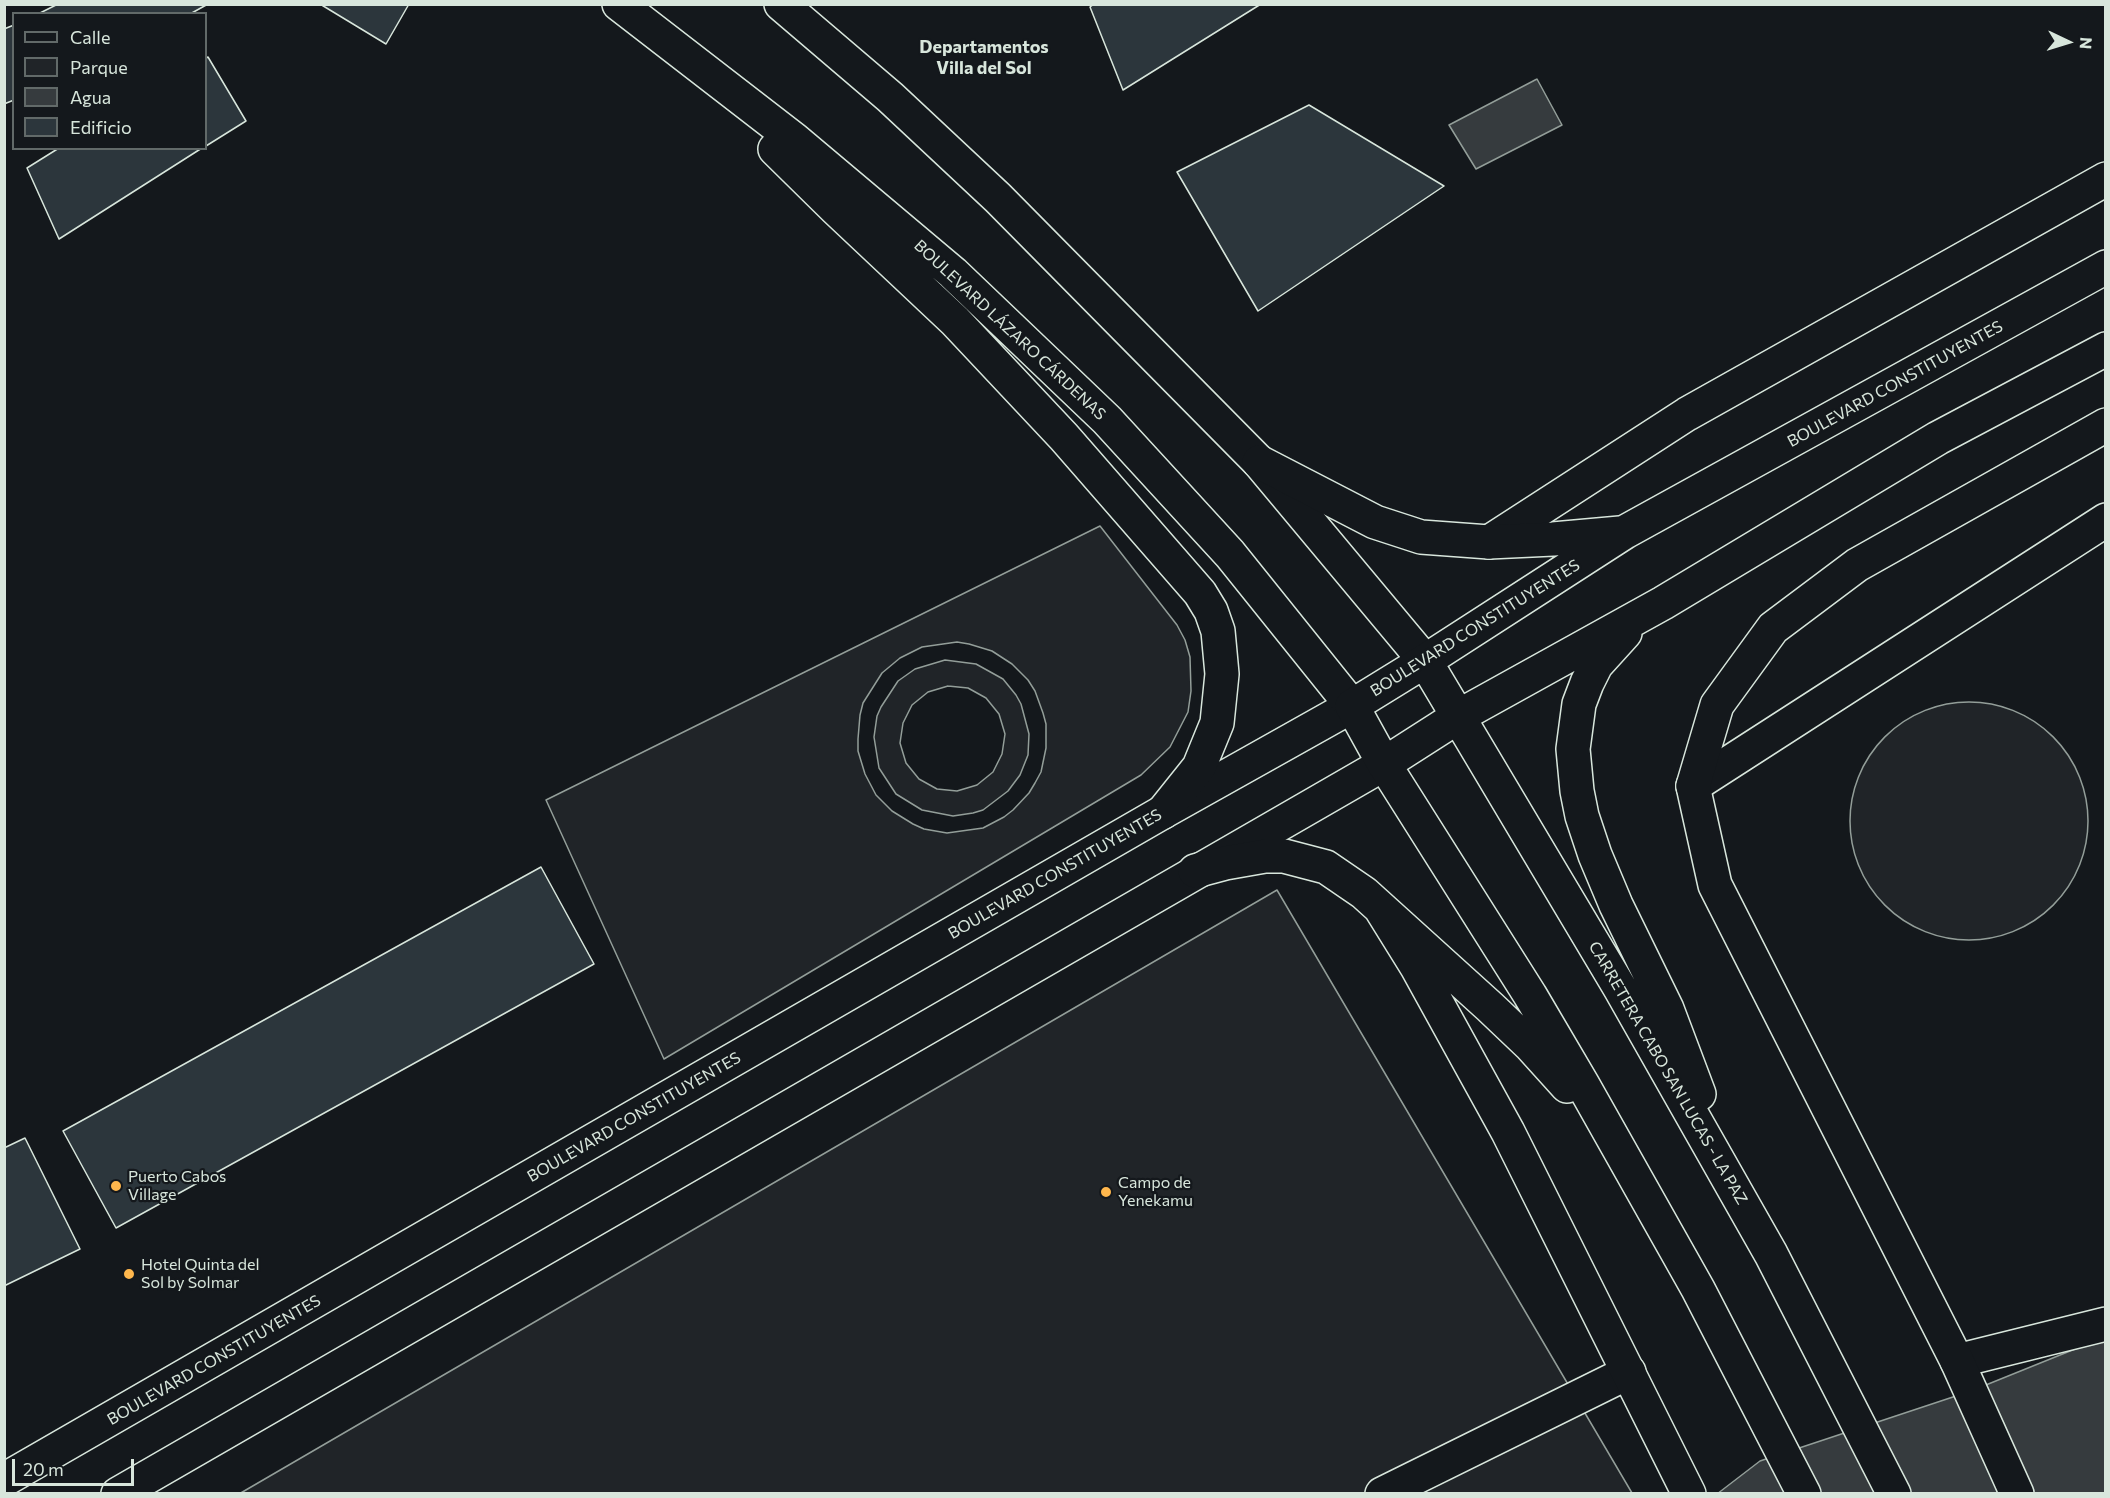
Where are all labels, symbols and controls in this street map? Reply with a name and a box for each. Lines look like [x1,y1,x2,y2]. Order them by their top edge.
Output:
legend [12,12,207,150]
north arrow [2038,12,2098,72]
text: Calle [70,26,110,48]
district label: Departamentos Villa del Sol [919,36,1049,78]
text: N [2077,37,2096,50]
text: Parque [70,56,128,78]
text: Agua [70,86,111,108]
text: Edificio [70,116,132,138]
street label: BOULEVARD LÁZARO CÁRDENAS [910,236,1110,424]
street label: BOULEVARD CONSTITUYENTES [1784,317,2006,451]
street label: BOULEVARD CONSTITUYENTES [1367,555,1583,701]
street label: BOULEVARD CONSTITUYENTES [945,805,1165,943]
street label: CARRETERA CABO SAN LUCAS - LA PAZ [1585,938,1751,1208]
street label: BOULEVARD CONSTITUYENTES [524,1048,744,1186]
place label: Puerto Cabos Village [128,1167,226,1205]
place label: Campo de Yenekamu [1118,1173,1193,1211]
marker: Puerto Cabos Village [109,1179,123,1193]
marker: Campo de Yenekamu [1099,1185,1113,1199]
place label: Hotel Quinta del Sol by Solmar [141,1255,259,1293]
marker: Hotel Quinta del Sol by Solmar [122,1267,136,1281]
street label: BOULEVARD CONSTITUYENTES [104,1291,324,1429]
scale bar [15,1447,136,1485]
text: 20 m [23,1458,64,1480]

